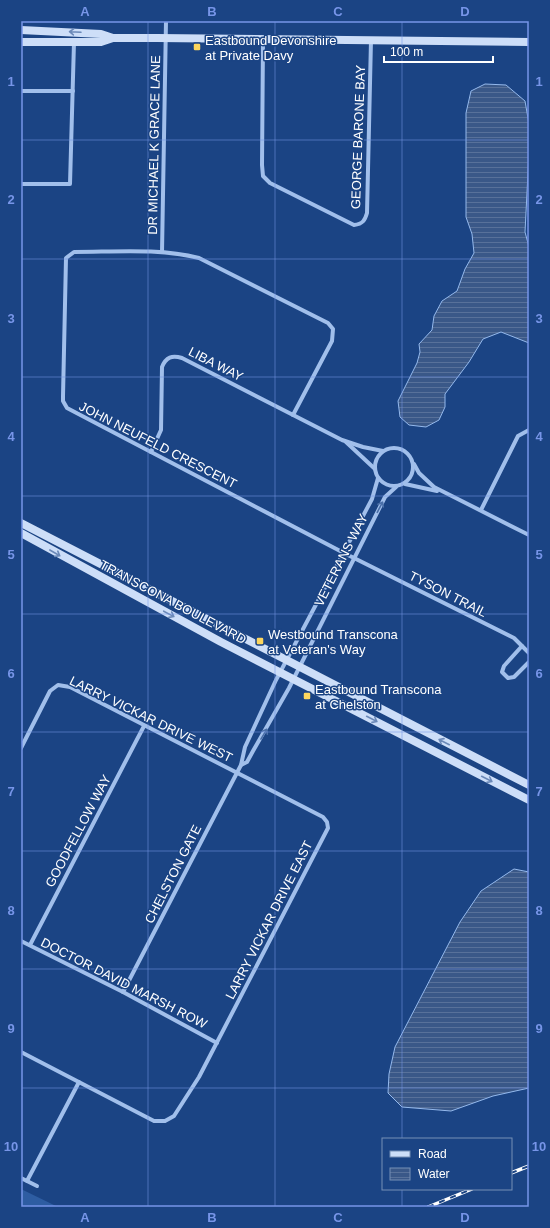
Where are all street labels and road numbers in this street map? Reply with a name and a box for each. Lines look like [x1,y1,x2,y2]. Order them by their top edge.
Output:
street label: DR MICHAEL K GRACE LANE [145,55,163,235]
street label: GEORGE BARONE BAY [348,64,368,209]
street label: LIBA WAY [186,344,246,384]
street label: JOHN NEUFELD CRESCENT [77,399,239,491]
street label: VETERANS WAY [311,511,371,609]
street label: TRANSCONA BOULEVARD [97,557,249,647]
street label: TYSON TRAIL [407,568,489,620]
street label: LARRY VICKAR DRIVE WEST [67,673,235,765]
street label: GOODFELLOW WAY [42,772,114,890]
street label: CHELSTON GATE [142,822,204,926]
street label: LARRY VICKAR DRIVE EAST [222,838,316,1002]
street label: DOCTOR DAVID MARSH ROW [38,934,210,1032]

